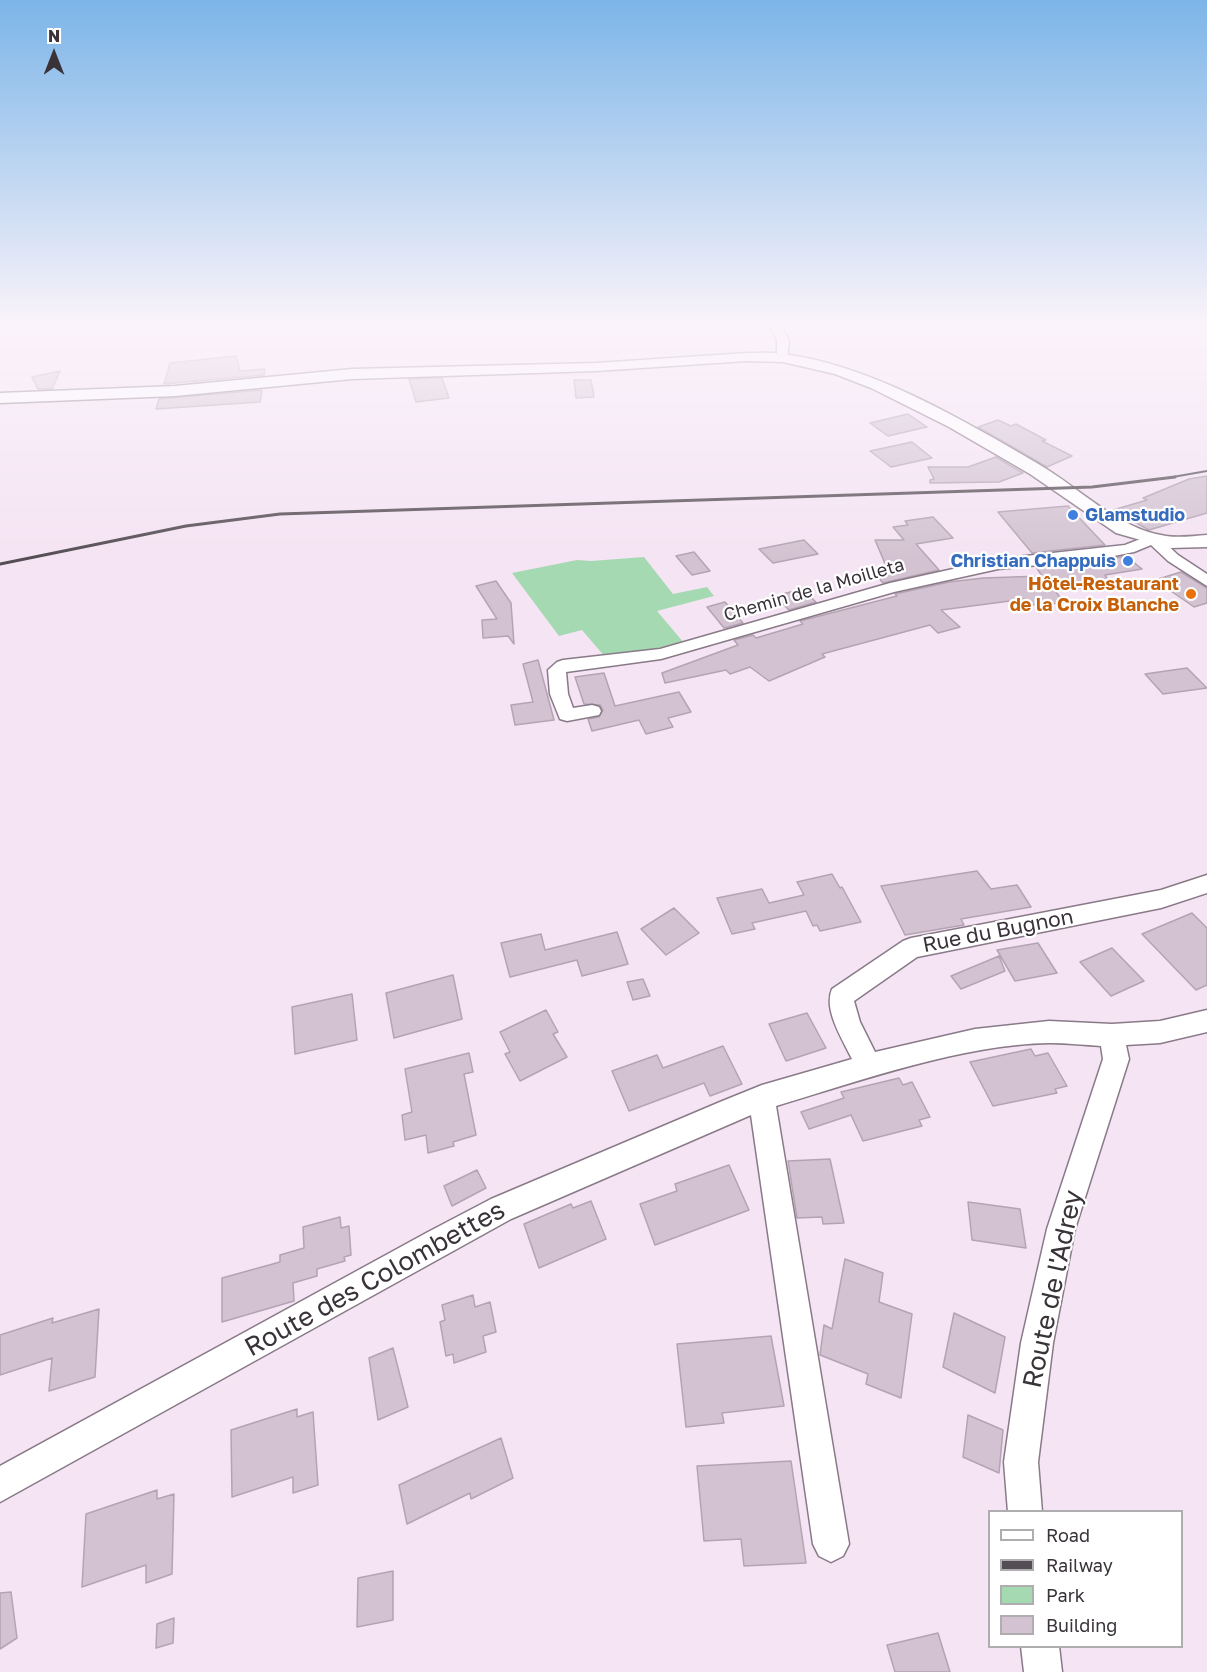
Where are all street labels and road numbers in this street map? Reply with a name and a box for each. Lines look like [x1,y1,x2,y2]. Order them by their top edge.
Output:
street label: Chemin de la Moilleta [721,554,907,626]
street label: Rue du Bugnon [921,904,1075,958]
street label: Route de l'Adrey [1017,1187,1089,1391]
street label: Route des Colombettes [240,1194,510,1364]

